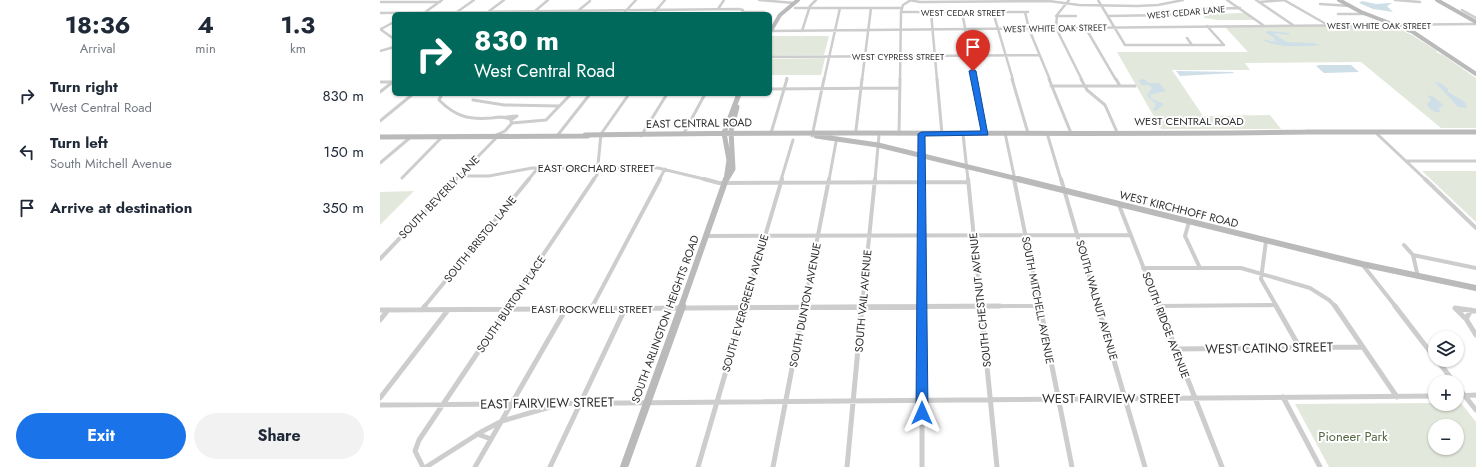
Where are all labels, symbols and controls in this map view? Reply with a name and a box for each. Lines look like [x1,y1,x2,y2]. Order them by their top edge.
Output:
street label: WEST CEDAR LANE [1146,2,1226,22]
street label: WEST CEDAR STREET [921,6,1006,19]
text: 18:36 [65,7,131,42]
text: 4 [197,7,214,42]
text: 1.3 [280,7,315,42]
street label: WEST WHITE OAK STREET [1327,19,1432,32]
text: 830 m [474,20,559,61]
street label: WEST WHITE OAK STREET [1003,21,1108,35]
icon: right [408,28,460,80]
pin [956,30,990,71]
icon: arrive [962,36,984,58]
text: Arrival [80,39,116,58]
text: min [195,39,216,58]
text: km [290,39,306,58]
street label: WEST CYPRESS STREET [852,50,945,63]
text: West Central Road [474,58,615,84]
text: Turn right [50,76,118,98]
icon: right [16,85,38,107]
text: 830 m [322,85,364,107]
text: West Central Road [50,98,152,117]
street label: WEST CENTRAL ROAD [1134,113,1244,129]
street label: EAST CENTRAL ROAD [646,114,753,132]
text: Turn left [50,132,108,154]
icon: left [16,141,38,163]
text: 150 m [324,141,364,163]
street label: SOUTH BEVERLY LANE [395,152,483,242]
text: South Mitchell Avenue [50,154,172,173]
street label: EAST ORCHARD STREET [538,160,654,176]
street label: WEST KIRCHHOFF ROAD [1118,186,1241,232]
street label: SOUTH BRISTOL LANE [440,192,520,286]
icon: arrive [16,197,38,219]
text: Arrive at destination [50,197,192,219]
text: 350 m [322,197,364,219]
street label: SOUTH ARLINGTON HEIGHTS ROAD [627,232,703,405]
street label: SOUTH EVERGREEN AVENUE [718,232,772,374]
street label: SOUTH CHESTNUT AVENUE [965,232,995,368]
street label: SOUTH MITCHELL AVENUE [1018,235,1058,365]
street label: SOUTH WALNUT AVENUE [1072,238,1122,362]
street label: SOUTH DUNTON AVENUE [785,241,825,369]
street label: SOUTH VAIL AVENUE [851,249,875,353]
street label: SOUTH BURTON PLACE [472,252,550,356]
street label: SOUTH RIDGE AVENUE [1138,269,1194,381]
street label: EAST ROCKWELL STREET [531,301,653,317]
map controls [1428,331,1464,455]
button: layers [1428,331,1464,367]
street label: WEST CATINO STREET [1205,337,1333,359]
button: + [1428,375,1464,411]
street label: WEST FAIRVIEW STREET [1042,389,1180,408]
street label: EAST FAIRVIEW STREET [480,392,614,414]
position arrow [901,392,943,434]
button: Exit [16,413,186,459]
button: Share [194,413,364,459]
button: − [1428,419,1464,455]
park label: Pioneer Park [1318,427,1388,446]

